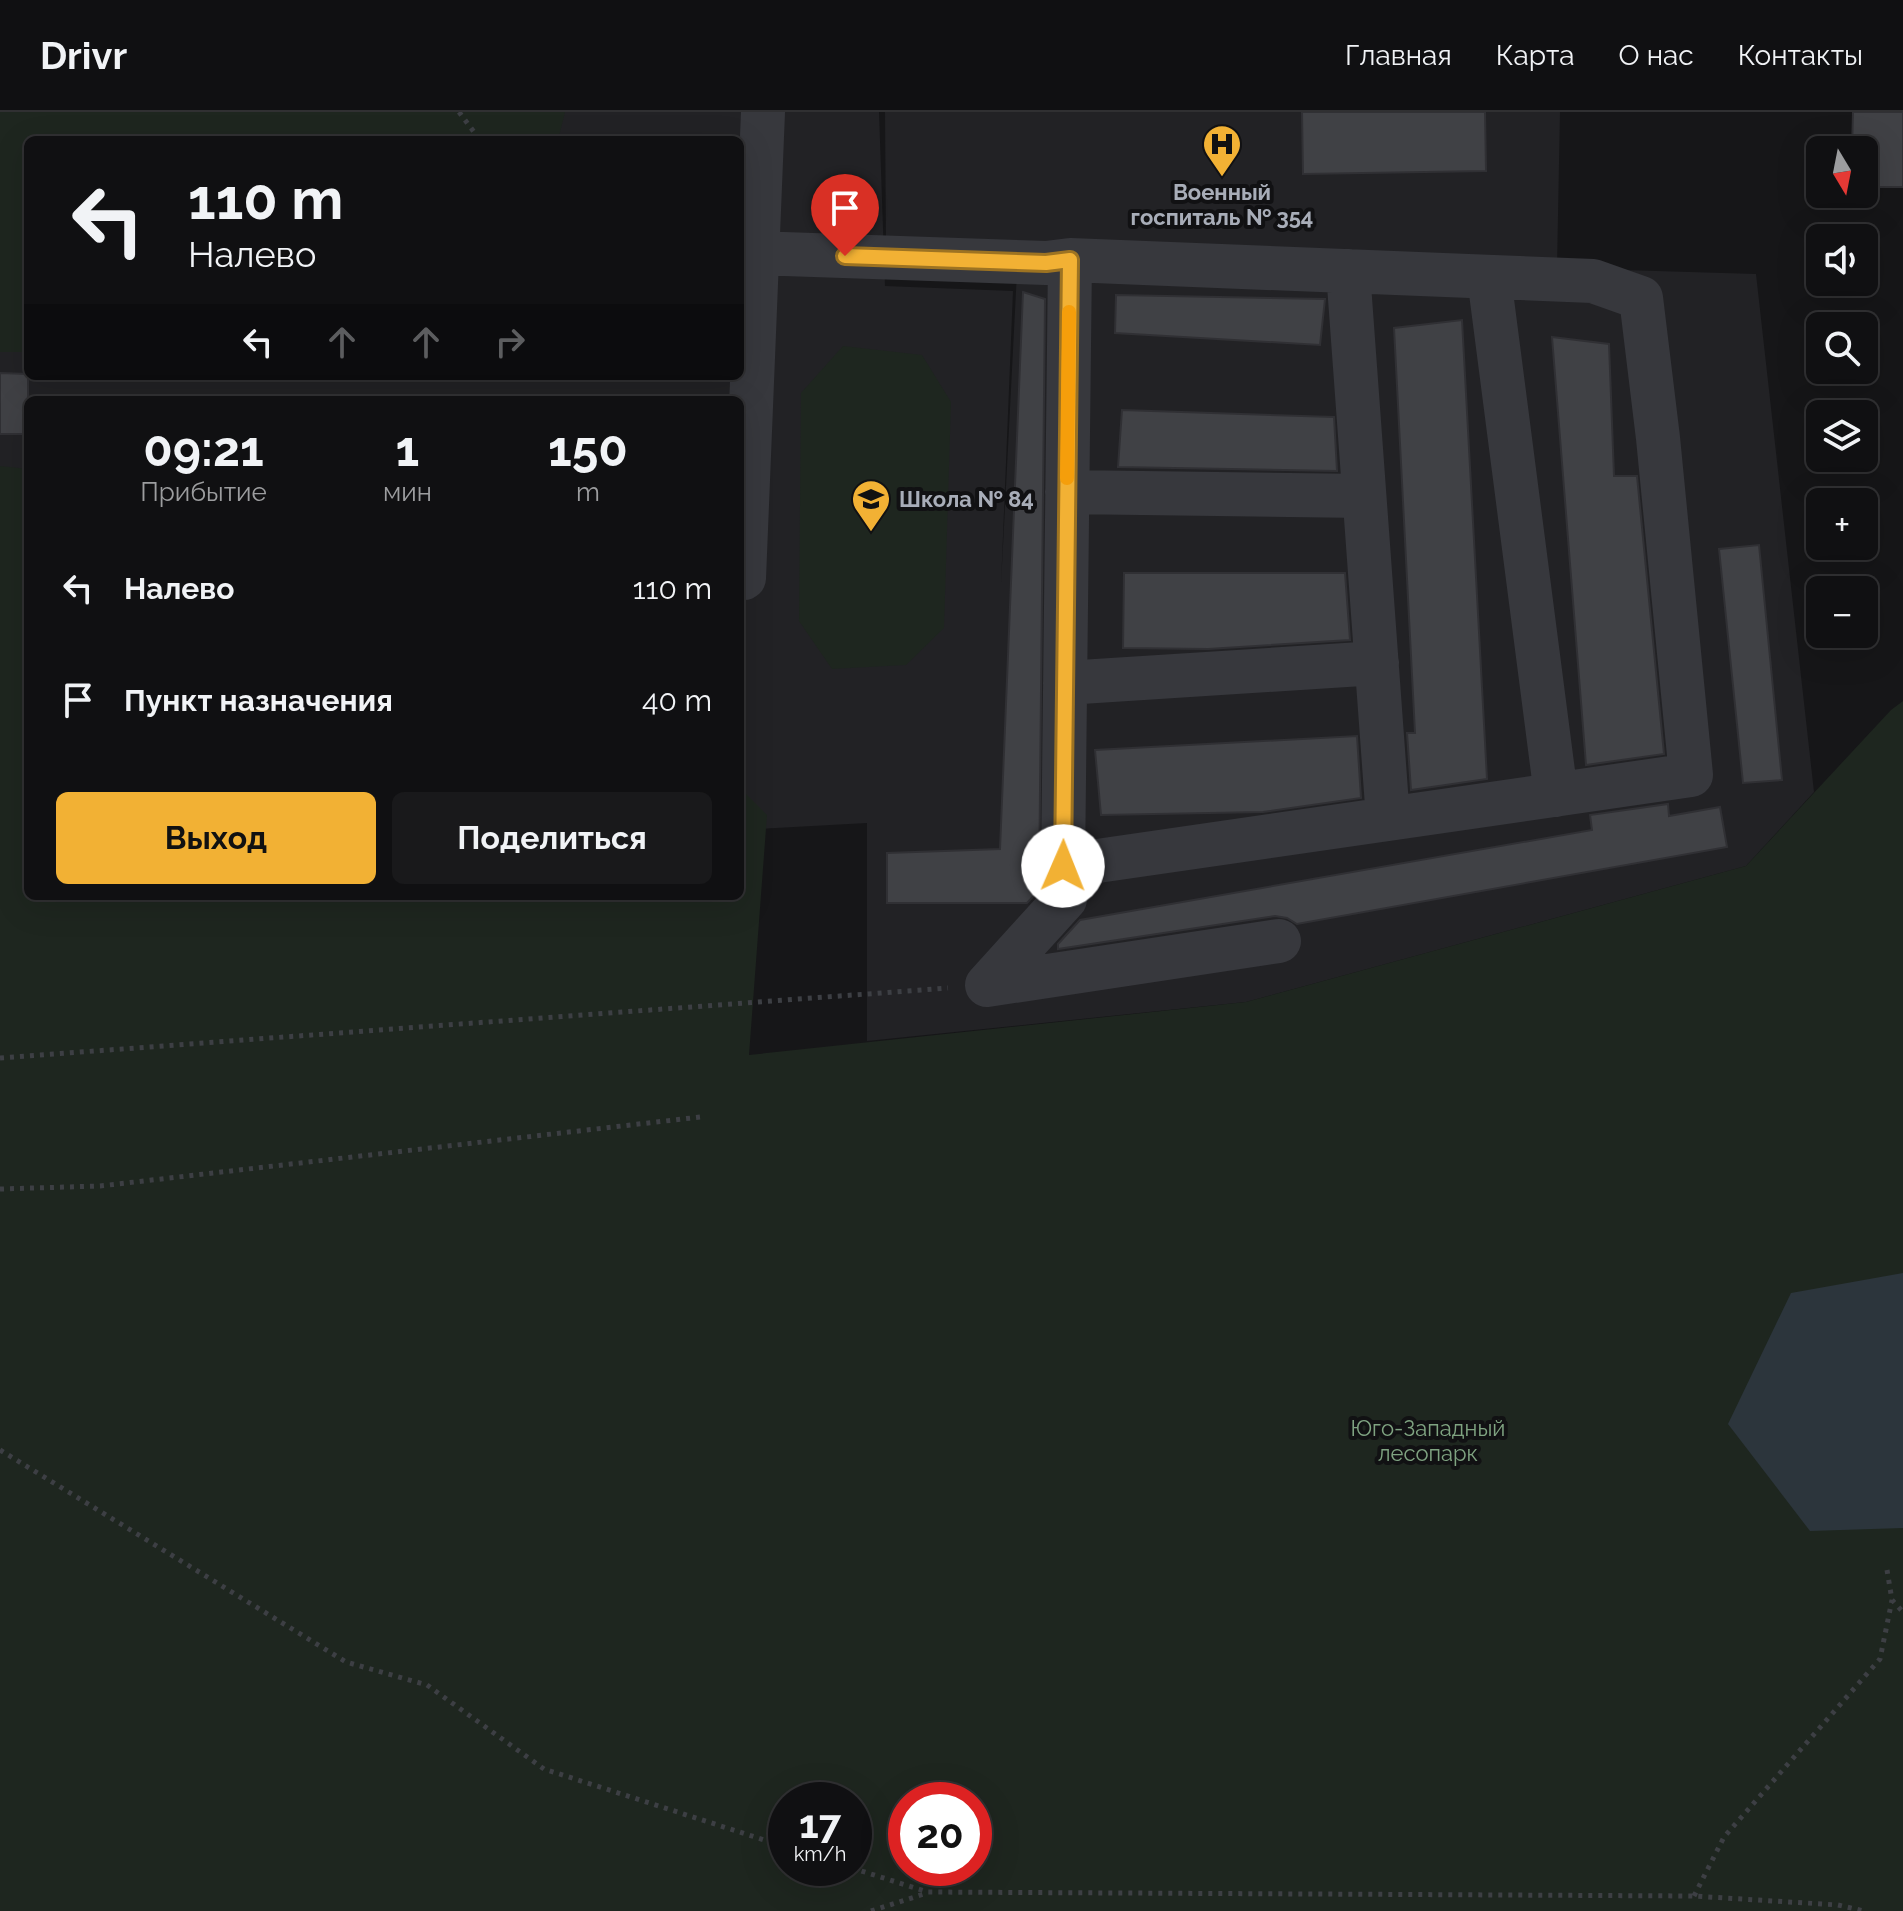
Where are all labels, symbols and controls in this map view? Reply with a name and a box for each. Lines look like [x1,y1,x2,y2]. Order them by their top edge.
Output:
text: Drivr [40,33,127,78]
text: Главная [1345,39,1452,72]
text: Карта [1496,39,1575,72]
text: О нас [1619,39,1694,72]
text: Контакты [1738,39,1863,72]
hospital icon: Военный госпиталь № 354 [1201,123,1243,178]
north arrow [1806,136,1878,208]
map controls [1806,136,1878,648]
text: 110 m [188,166,343,232]
icon: left [56,168,160,272]
pin [811,174,879,256]
place label: Военный госпиталь № 354 [1131,179,1313,230]
icon: arrive [823,186,867,230]
button: sound [1806,224,1878,296]
text: Налево [188,233,316,275]
button: search [1806,312,1878,384]
icon: left [236,320,280,364]
icon: ahead [320,320,364,364]
icon: ahead [404,320,448,364]
icon: right [488,320,532,364]
button: layers [1806,400,1878,472]
text: 09:21 [143,421,264,477]
text: 1 [396,421,419,477]
text: 150 [548,421,628,477]
text: Прибытие [140,477,267,507]
text: мин [383,477,432,507]
text: m [576,477,600,507]
school or university icon: Школа № 84 [850,478,892,533]
place label: Школа № 84 [899,486,1034,512]
button: + [1806,488,1878,560]
icon: left [56,566,100,610]
text: Налево [124,571,234,606]
text: 110 m [633,571,712,606]
button: − [1806,576,1878,648]
icon: arrive [56,678,100,722]
text: Пункт назначения [124,683,393,718]
text: 40 m [642,683,712,718]
button: Выход [56,792,376,884]
button: Поделиться [392,792,712,884]
position arrow [1021,824,1105,908]
park label: Юго-Западный лесопарк [1351,1415,1505,1466]
speed limit sign: 20 [888,1782,992,1886]
text: 17 [799,1800,841,1847]
text: km/h [794,1842,846,1866]

